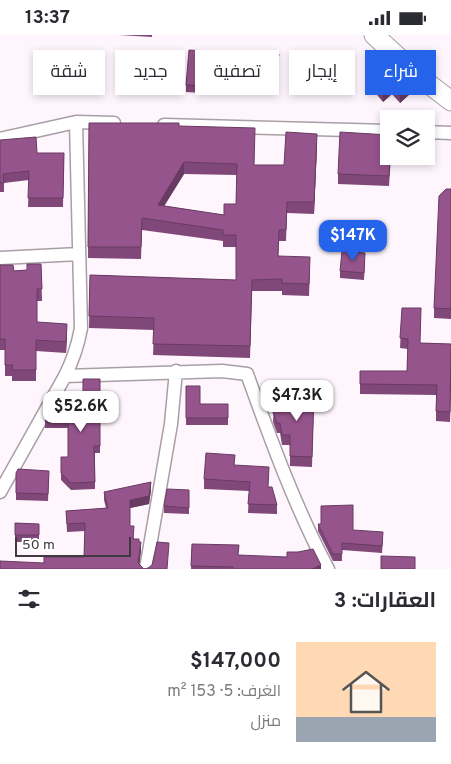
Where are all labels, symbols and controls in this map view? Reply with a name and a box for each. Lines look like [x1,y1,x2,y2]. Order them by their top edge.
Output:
text: 13:37 [25,6,70,30]
chip: شقة [33,50,105,95]
chip: جديد [115,50,185,95]
chip: تصفية [195,50,279,95]
chip: إيجار [289,50,355,95]
chip: شراء [365,50,436,95]
map controls [380,110,435,165]
button: layers [380,110,435,165]
pin: $147K [318,219,388,262]
text: $147K [330,226,376,246]
pin: $47.3K [256,379,338,422]
text: $47.3K [271,386,323,406]
pin: $52.6K [40,391,122,433]
text: $52.6K [54,397,108,417]
scale bar [15,534,131,557]
text: 50 m [22,537,55,554]
icon: filters [15,585,43,613]
text: العقارات: 3 [334,588,436,615]
text: $147,000 [190,648,281,675]
icon: home [336,662,396,722]
text: الغرف: 5 · 153 m² [167,682,281,702]
text: منزل [251,712,281,732]

